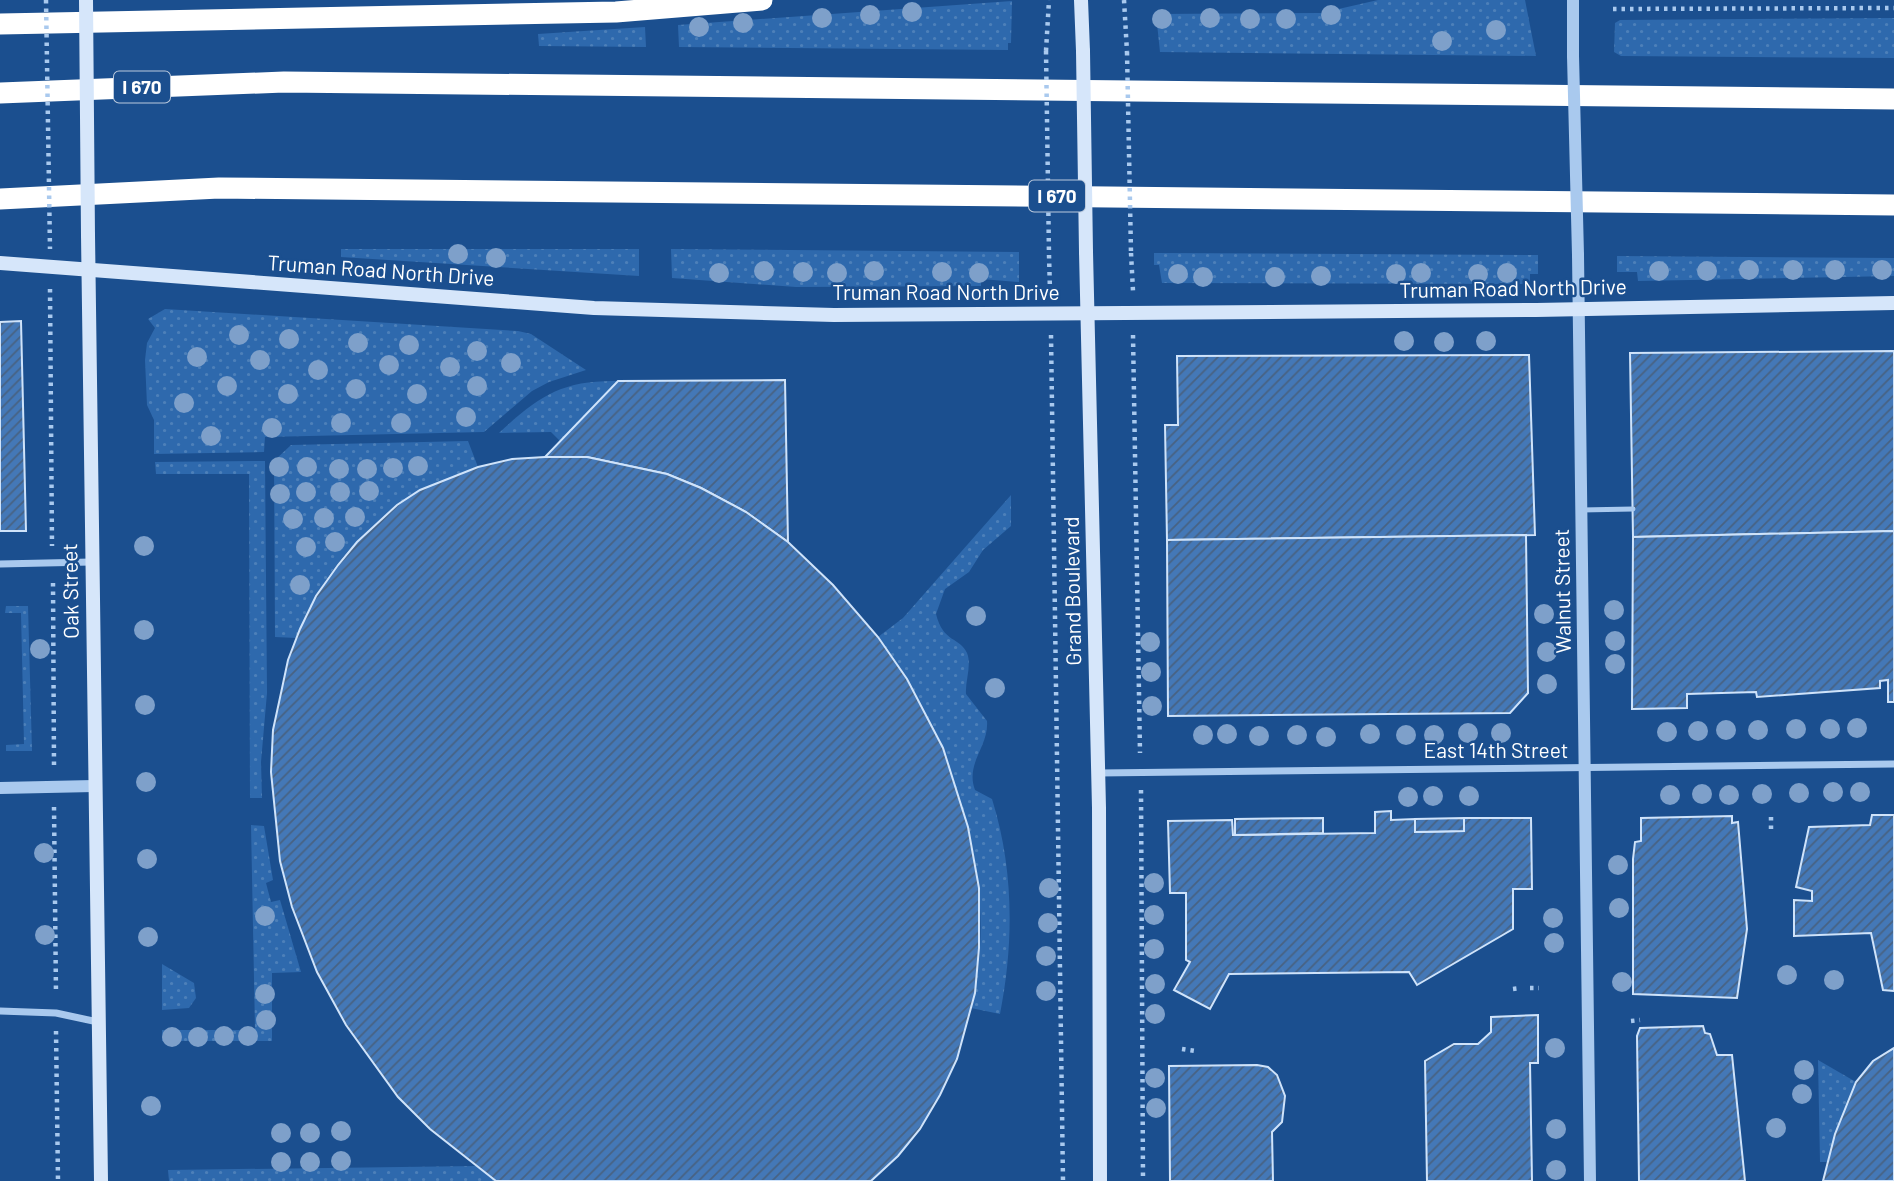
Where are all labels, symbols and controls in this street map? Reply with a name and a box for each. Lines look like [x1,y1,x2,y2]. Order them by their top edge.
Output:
road number: I 670 [114,72,170,102]
road number: I 670 [1029,180,1085,212]
street label: Truman Road North Drive [267,249,495,290]
street label: Truman Road North Drive [1399,273,1627,302]
street label: Truman Road North Drive [832,279,1060,304]
street label: Grand Boulevard [1058,516,1085,666]
street label: Walnut Street [1548,528,1575,654]
street label: Oak Street [56,543,83,639]
street label: East 14th Street [1424,737,1568,762]

